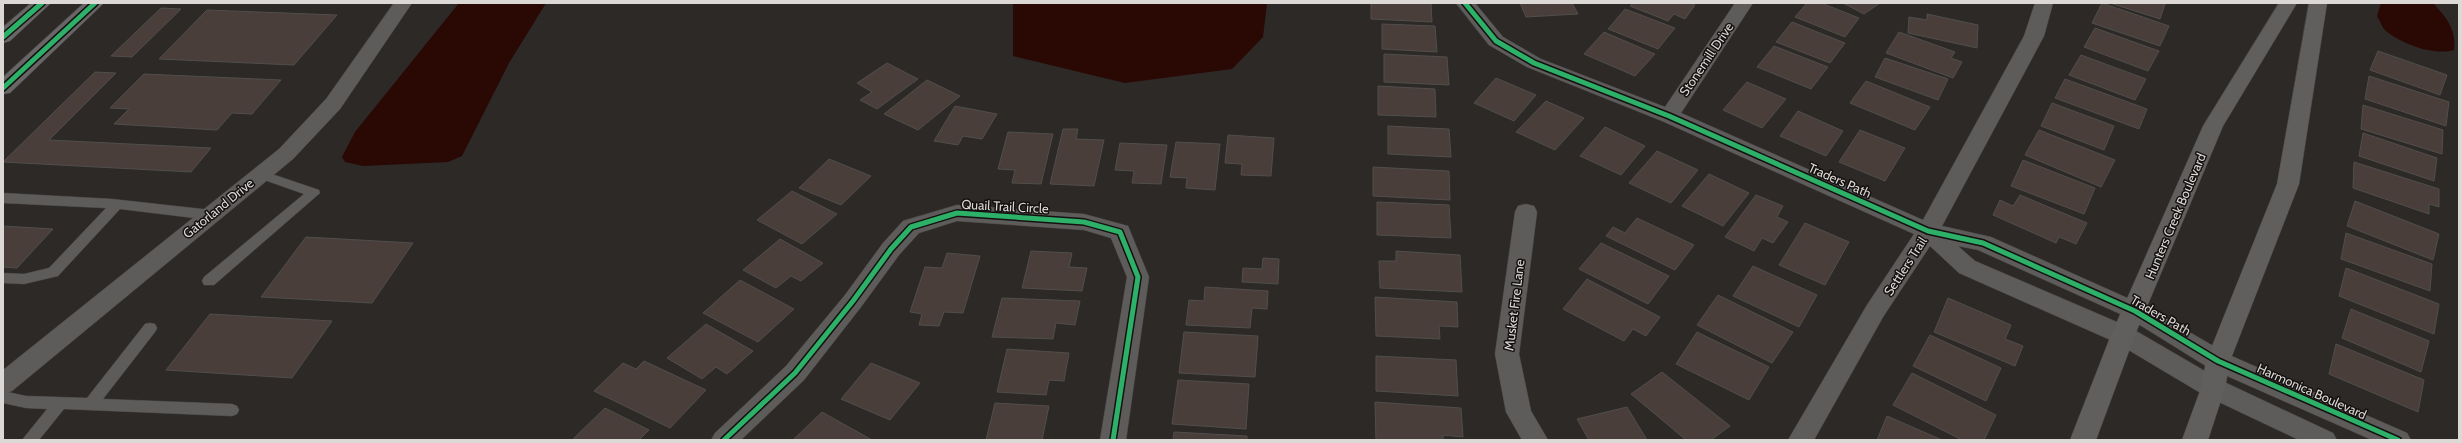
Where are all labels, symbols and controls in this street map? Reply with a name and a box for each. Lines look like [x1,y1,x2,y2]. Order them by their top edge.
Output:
street label: Stonemill Drive [1676,19,1737,99]
street label: Hunters Creek Boulevard [2141,151,2209,281]
street label: Traders Path [1806,159,1874,201]
street label: Gatorland Drive [179,174,257,241]
street label: Quail Trail Circle [961,196,1049,216]
street label: Settlers Trail [1880,234,1930,298]
street label: Musket Fire Lane [1500,258,1528,352]
street label: Traders Path [2128,291,2194,339]
street label: Harmonica Boulevard [2255,360,2369,422]

